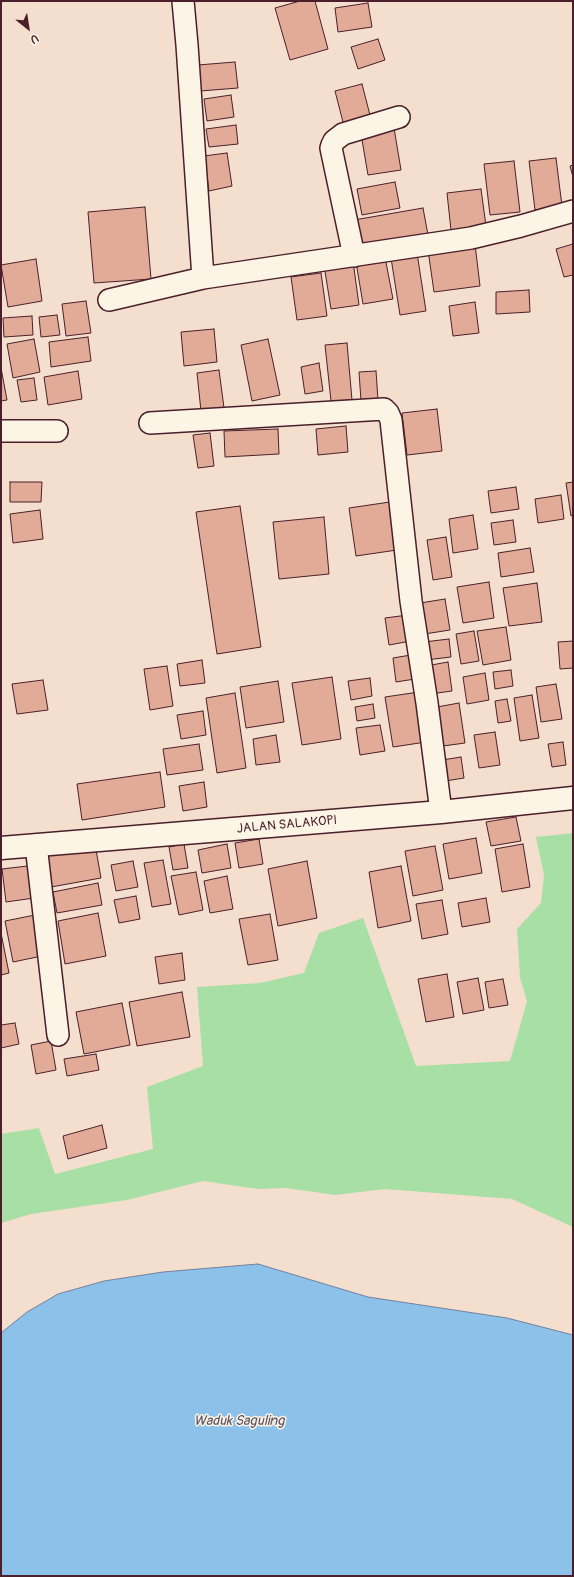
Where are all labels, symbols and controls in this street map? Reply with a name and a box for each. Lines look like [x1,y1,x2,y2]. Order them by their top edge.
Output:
north arrow [8,8,48,48]
text: U [28,31,41,46]
street label: JALAN SALAKOPI [236,813,338,837]
water label: Waduk Saguling [194,1413,284,1429]

